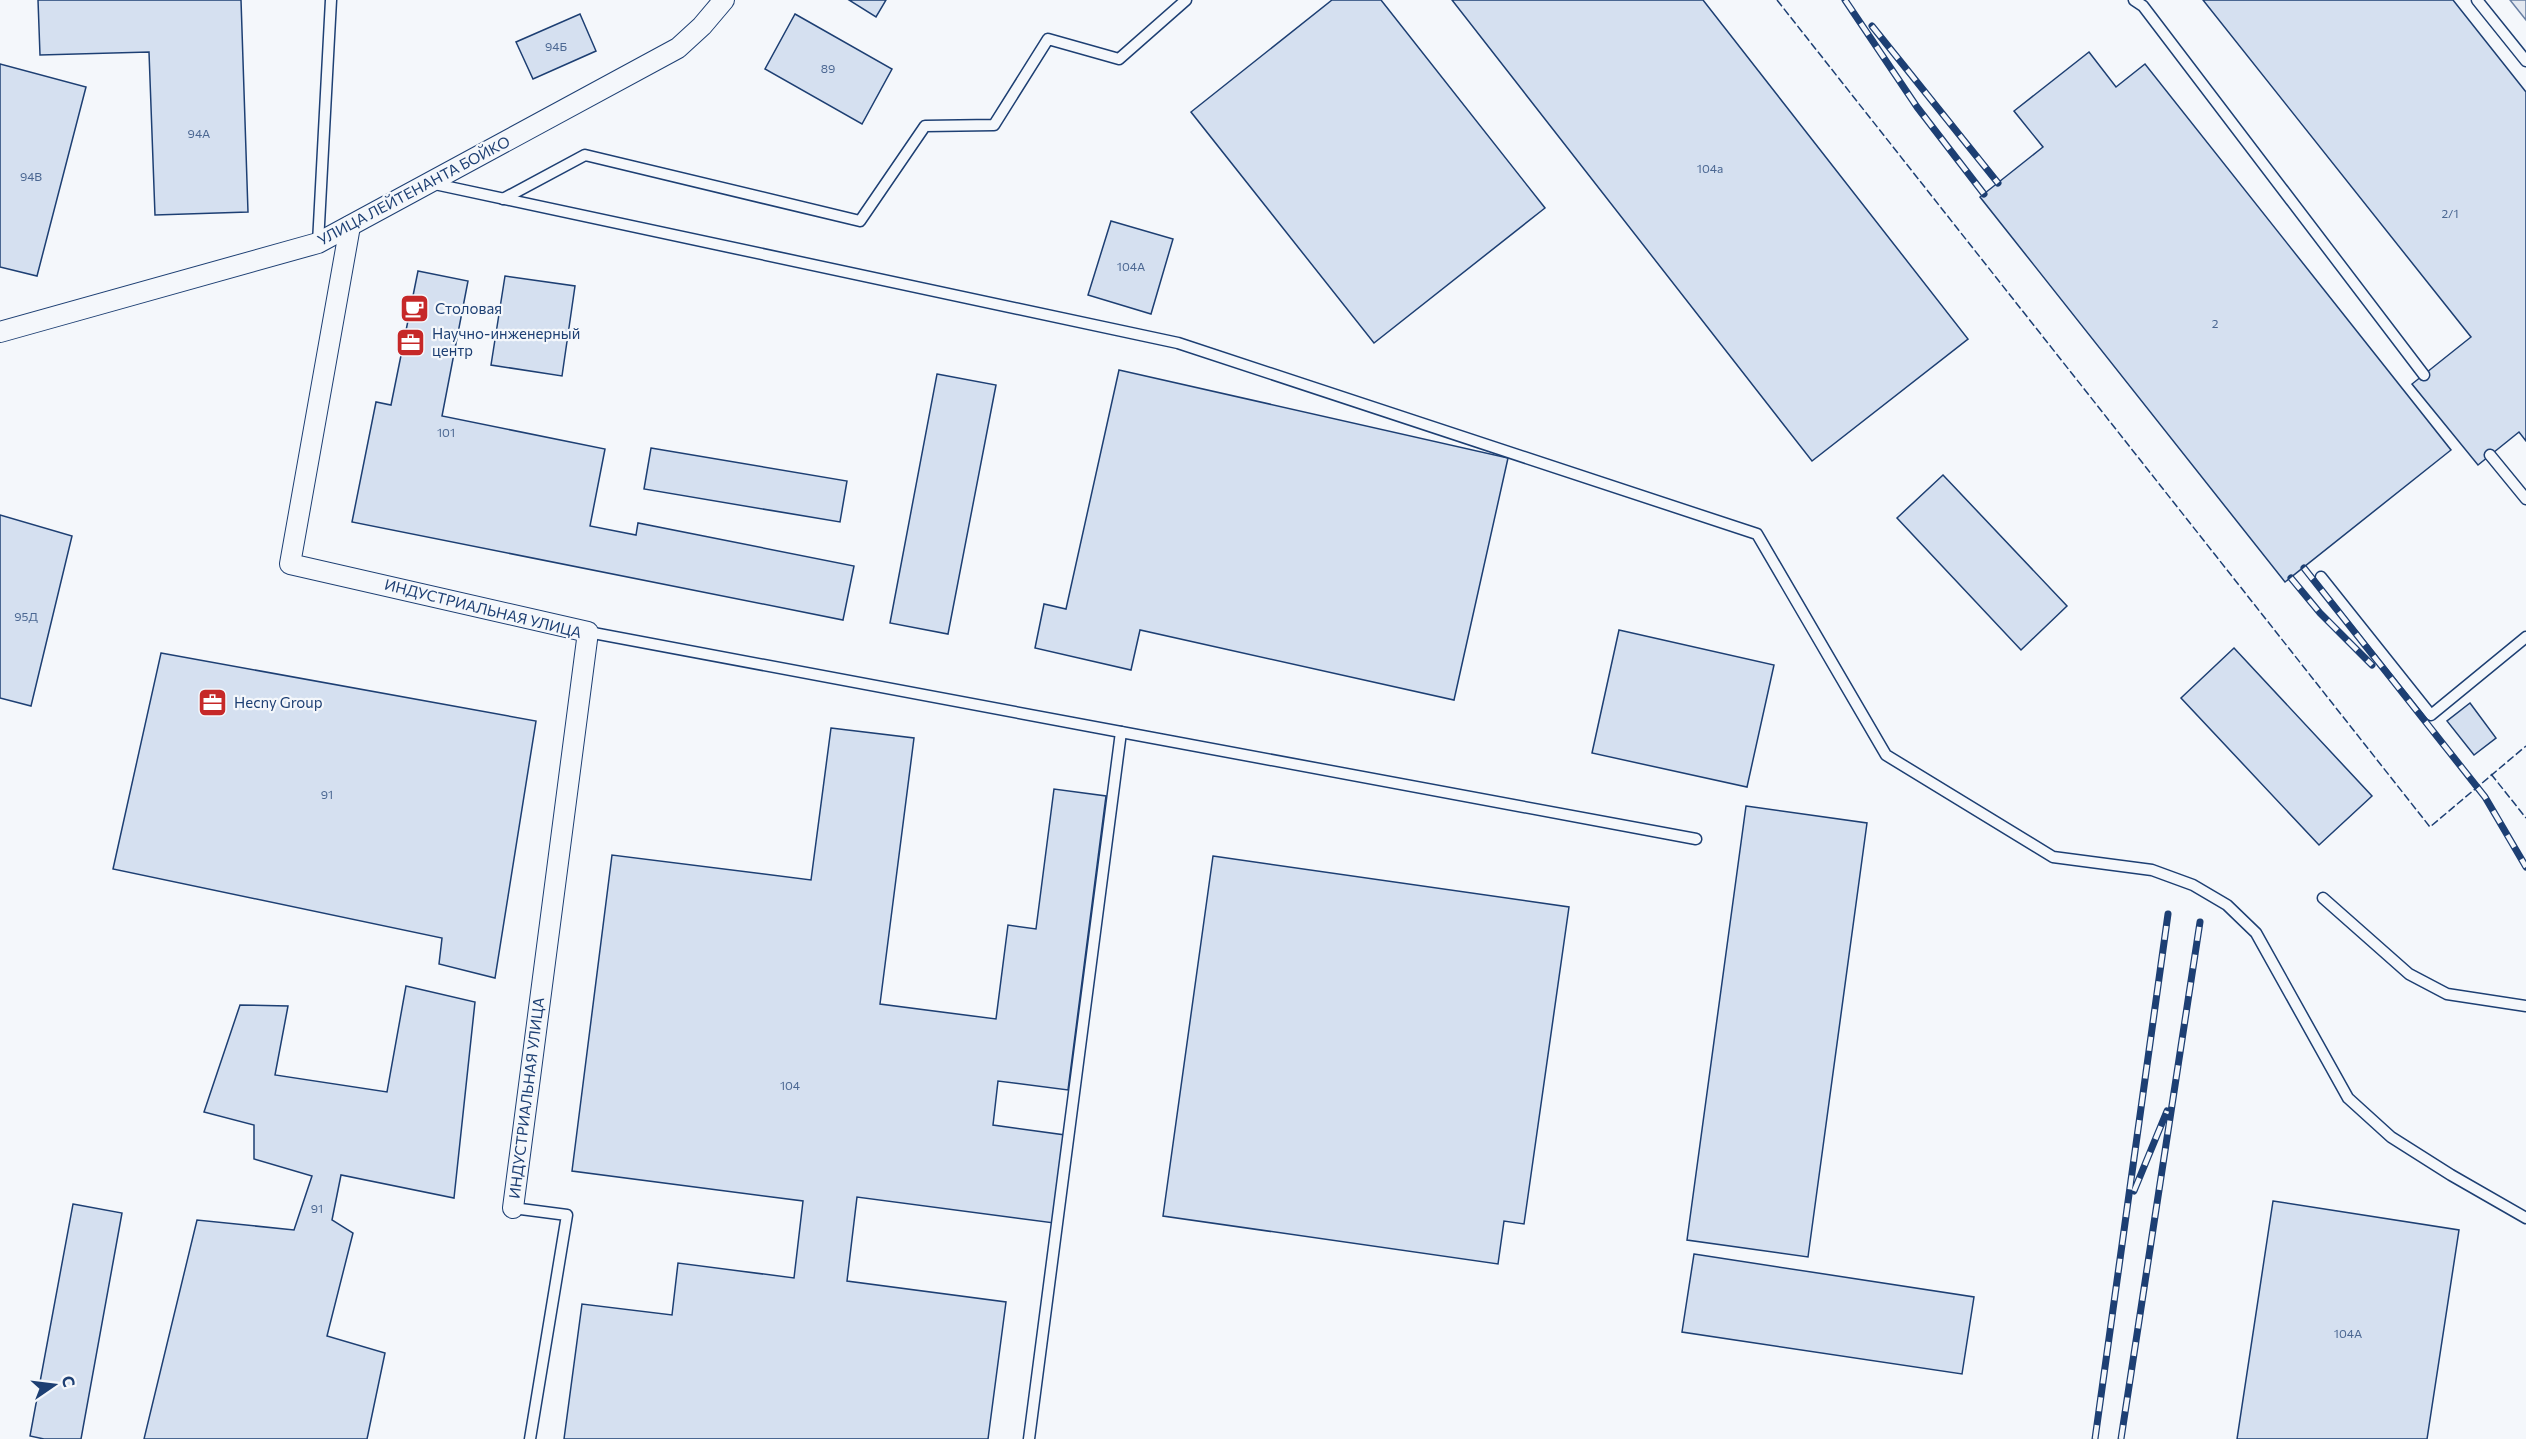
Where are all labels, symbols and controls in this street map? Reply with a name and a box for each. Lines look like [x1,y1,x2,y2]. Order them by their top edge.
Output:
house number: 94Б [545,39,567,53]
house number: 89 [821,61,835,75]
house number: 94А [188,126,210,140]
street label: УЛИЦА ЛЕЙТЕНАНТА БОЙКО [314,132,513,249]
house number: 104а [1697,161,1723,175]
house number: 94В [20,169,42,183]
house number: 2/1 [2441,206,2459,220]
house number: 104А [1117,259,1145,273]
cafe icon: Столовая [398,293,430,325]
place label: Столовая [435,299,502,317]
house number: 2 [2212,316,2219,330]
place label: Научно-инженерный центр [432,324,580,359]
office icon: Научно-инженерный центр [395,327,427,359]
house number: 101 [437,425,455,439]
street label: ИНДУСТРИАЛЬНАЯ УЛИЦА [383,575,584,641]
house number: 95Д [14,609,38,623]
office icon: Hecny Group [197,687,229,719]
place label: Hecny Group [234,693,323,711]
house number: 91 [321,787,333,801]
street label: ИНДУСТРИАЛЬНАЯ УЛИЦА [505,996,547,1200]
house number: 104 [780,1078,800,1092]
house number: 91 [311,1201,323,1215]
house number: 104А [2334,1326,2362,1340]
north arrow [24,1355,84,1415]
text: С [58,1374,80,1389]

